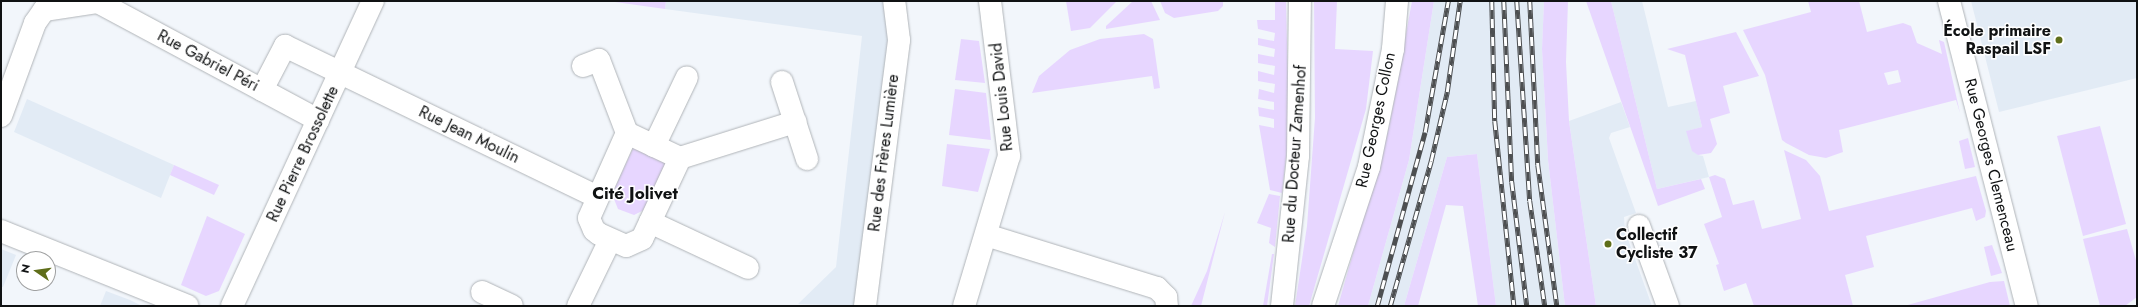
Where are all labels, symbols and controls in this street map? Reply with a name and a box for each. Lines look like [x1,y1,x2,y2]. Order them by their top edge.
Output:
place label: École primaire Raspail LSF [1943,21,2051,59]
street label: Rue Gabriel Péri [154,26,262,96]
marker: École primaire Raspail LSF [2054,35,2064,45]
street label: Rue Louis David [987,42,1017,152]
street label: Rue Georges Collon [1352,51,1400,189]
street label: Rue du Docteur Zamenhof [1279,65,1311,243]
street label: Rue des Frères Lumière [865,73,903,233]
street label: Rue Georges Clemenceau [1960,77,2022,253]
street label: Rue Pierre Brossolette [263,83,343,225]
street label: Rue Jean Moulin [415,102,523,168]
district label: Cité Jolivet [592,184,678,204]
place label: Collectif Cycliste 37 [1616,225,1698,263]
marker: Collectif Cycliste 37 [1603,239,1613,249]
north arrow [16,251,56,291]
text: N [17,262,34,275]

